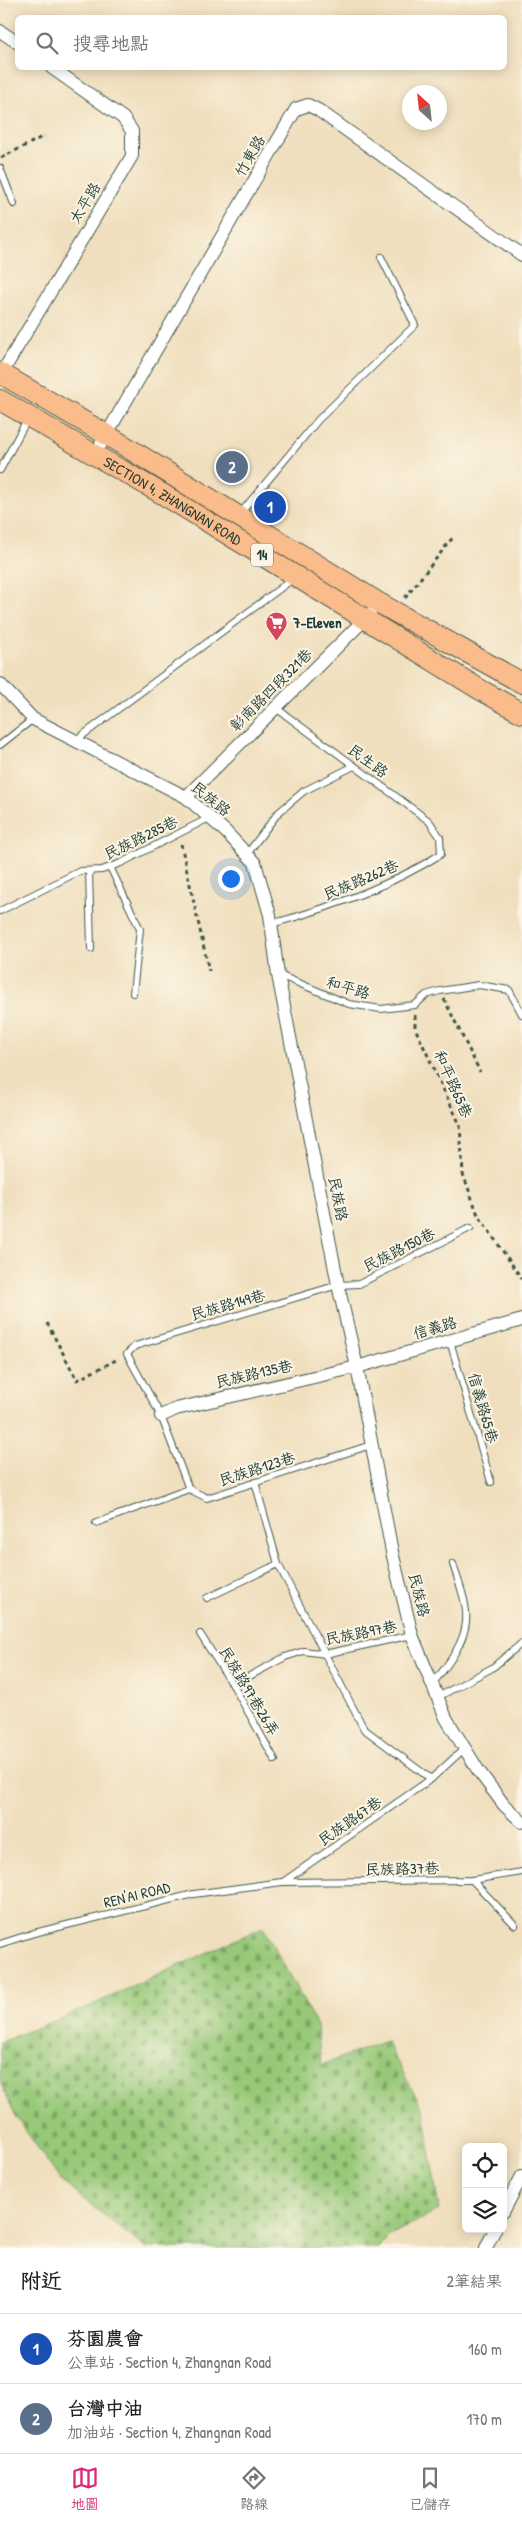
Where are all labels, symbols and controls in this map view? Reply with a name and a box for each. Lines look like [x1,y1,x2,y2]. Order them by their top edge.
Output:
search box [15,15,507,70]
icon: search [33,29,61,57]
text: 搜尋地點 [73,30,149,56]
north arrow [402,85,447,130]
street label: 竹東路 [229,131,270,180]
street label: 太平路 [64,178,105,227]
pin: 2 [216,448,248,486]
street label: SECTION 4, ZHANGNAN ROAD [100,451,247,551]
pin: 1 [254,488,286,526]
road number: 14 [251,544,273,566]
supermarket icon: 7-Eleven [265,611,289,642]
place label: 7-Eleven [292,612,342,633]
street label: 彰南路四段321巷 [225,644,317,736]
street label: 民生路 [344,739,393,782]
street label: 民族路 [187,776,235,821]
street label: 民族路285巷 [100,811,181,864]
street label: 民族路262巷 [320,854,402,905]
your location [218,866,244,892]
street label: 和平路 [324,971,373,1004]
street label: 和平路65巷 [429,1046,478,1121]
street label: 民族路 [324,1175,353,1223]
street label: 民族路150巷 [359,1222,439,1277]
street label: 民族路149巷 [188,1284,268,1325]
street label: 信義路 [410,1311,459,1344]
street label: 民族路135巷 [213,1354,295,1393]
street label: 信義路65巷 [463,1370,504,1446]
street label: 民族路123巷 [216,1446,298,1491]
street label: 民族路 [404,1570,435,1619]
street label: 民族路97巷 [323,1615,399,1650]
street label: 民族路97巷26弄 [214,1642,284,1739]
street label: 民族路67巷 [314,1791,386,1850]
street label: 民族路37巷 [365,1857,439,1880]
street label: REN'AI ROAD [101,1876,173,1913]
map controls [462,2143,507,2233]
button: locate [462,2143,507,2188]
button: layers [462,2188,507,2233]
text: 附近 [20,2266,62,2295]
text: 2筆結果 [447,2270,502,2292]
text: 芬園農會 [67,2325,143,2351]
text: 1 [33,2338,39,2360]
text: 160 m [468,2338,502,2360]
text: 公車站 · Section 4, Zhangnan Road [67,2351,271,2373]
text: 台灣中油 [67,2395,143,2421]
text: 2 [32,2408,40,2430]
text: 170 m [467,2408,502,2430]
text: 加油站 · Section 4, Zhangnan Road [67,2421,271,2443]
tab: 地圖 [71,2464,99,2513]
tab: 路線 [240,2464,268,2513]
tab: 已儲存 [409,2464,451,2513]

